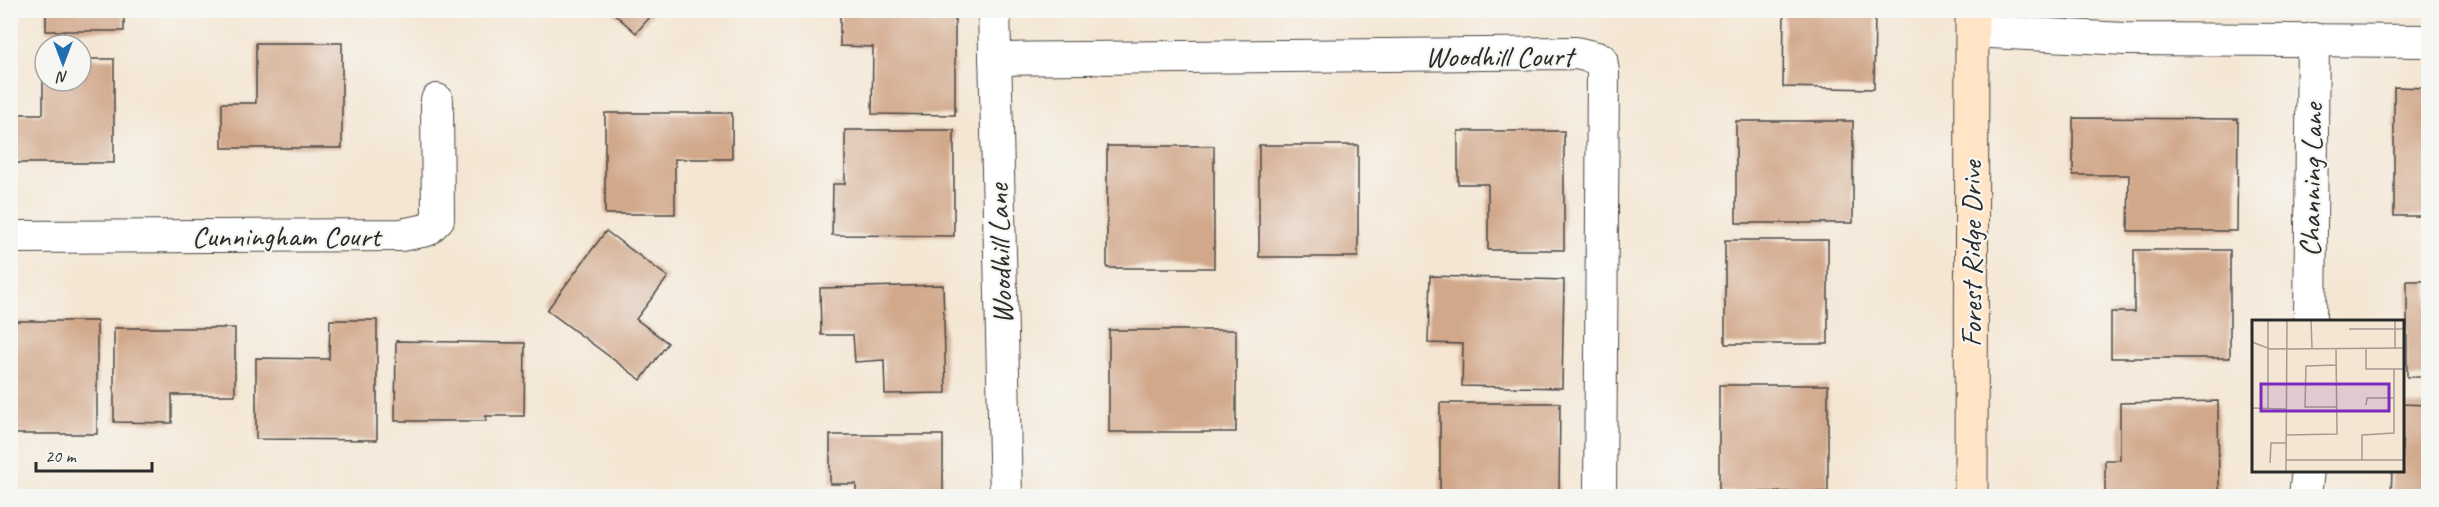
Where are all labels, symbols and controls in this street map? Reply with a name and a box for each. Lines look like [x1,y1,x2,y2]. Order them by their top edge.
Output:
north arrow [33,33,93,93]
street label: Woodhill Court [1425,37,1577,75]
text: N [55,67,68,87]
street label: Channing Lane [2291,101,2331,257]
street label: Forest Ridge Drive [1952,159,1990,347]
street label: Woodhill Lane [978,181,1021,325]
street label: Cunningham Court [192,217,383,255]
inset map [2252,320,2403,471]
scale bar [36,435,152,473]
text: 20 m [45,445,78,467]

